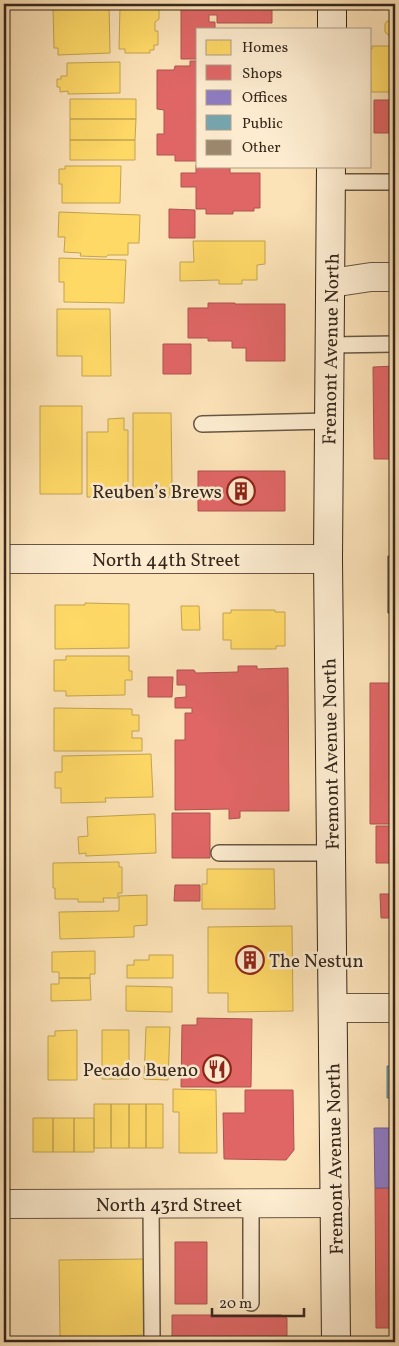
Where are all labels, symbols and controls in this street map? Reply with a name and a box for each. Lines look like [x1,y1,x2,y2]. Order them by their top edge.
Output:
legend [196,28,372,168]
text: Homes [242,38,288,59]
text: Shops [242,64,282,85]
text: Offices [242,88,287,109]
text: Public [242,114,283,135]
text: Other [242,138,281,159]
street label: Fremont Avenue North [317,253,347,445]
building icon: Reuben’s Brews [226,476,256,506]
place label: Reuben’s Brews [92,480,222,506]
street label: North 44th Street [92,548,240,574]
street label: Fremont Avenue North [317,658,347,850]
building icon: The Nestun [235,945,265,975]
place label: The Nestun [269,949,364,975]
restaurant icon: Pecado Bueno [202,1054,232,1084]
place label: Pecado Bueno [83,1058,198,1084]
street label: Fremont Avenue North [321,1063,351,1255]
street label: North 43rd Street [96,1193,243,1219]
scale bar [212,1286,304,1318]
text: 20 m [219,1294,252,1315]

